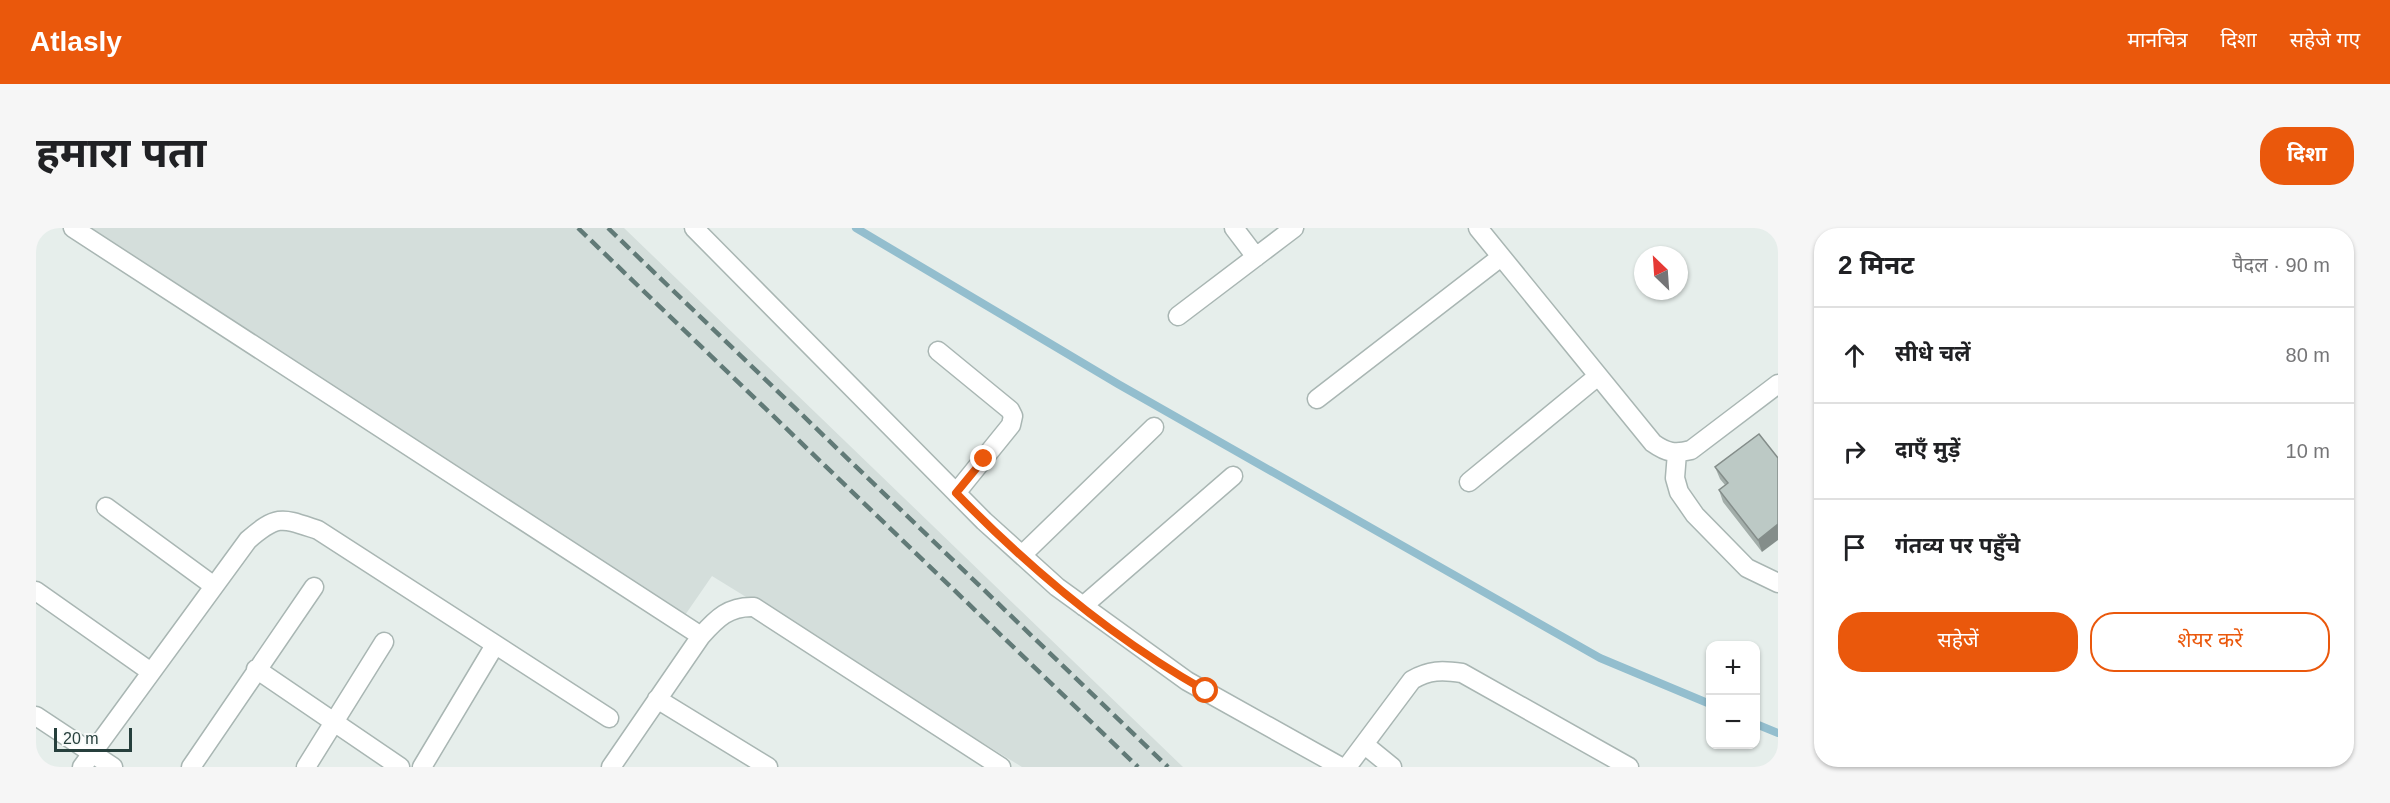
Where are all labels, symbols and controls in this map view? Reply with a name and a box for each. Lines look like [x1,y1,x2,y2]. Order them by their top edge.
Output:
text: Atlasly [30,26,122,57]
text: मानचित्र [2127,28,2187,51]
text: दिशा [2220,28,2257,51]
text: सहेजे गए [2290,28,2360,51]
button: दिशा [2260,127,2354,185]
text: हमारा पता [36,129,206,176]
north arrow [1634,246,1688,300]
text: 2 मिनट [1838,250,1914,280]
text: पैदल · 90 m [2232,254,2330,276]
icon: ahead [1838,339,1871,372]
text: सीधे चलें [1895,341,1970,366]
text: 80 m [2286,344,2330,366]
icon: right [1838,435,1871,468]
text: दाएँ मुड़ें [1895,437,1960,462]
text: 10 m [2286,440,2330,462]
route end [970,445,996,471]
icon: arrive [1838,531,1871,564]
text: गंतव्य पर पहुँचे [1895,533,2020,558]
button: सहेजें [1838,612,2078,672]
button: शेयर करें [2090,612,2330,672]
map controls [1706,641,1760,749]
button: + [1706,641,1760,695]
route start [1192,677,1218,703]
button: − [1706,695,1760,749]
scale bar [54,725,132,752]
text: 20 m [63,730,99,747]

